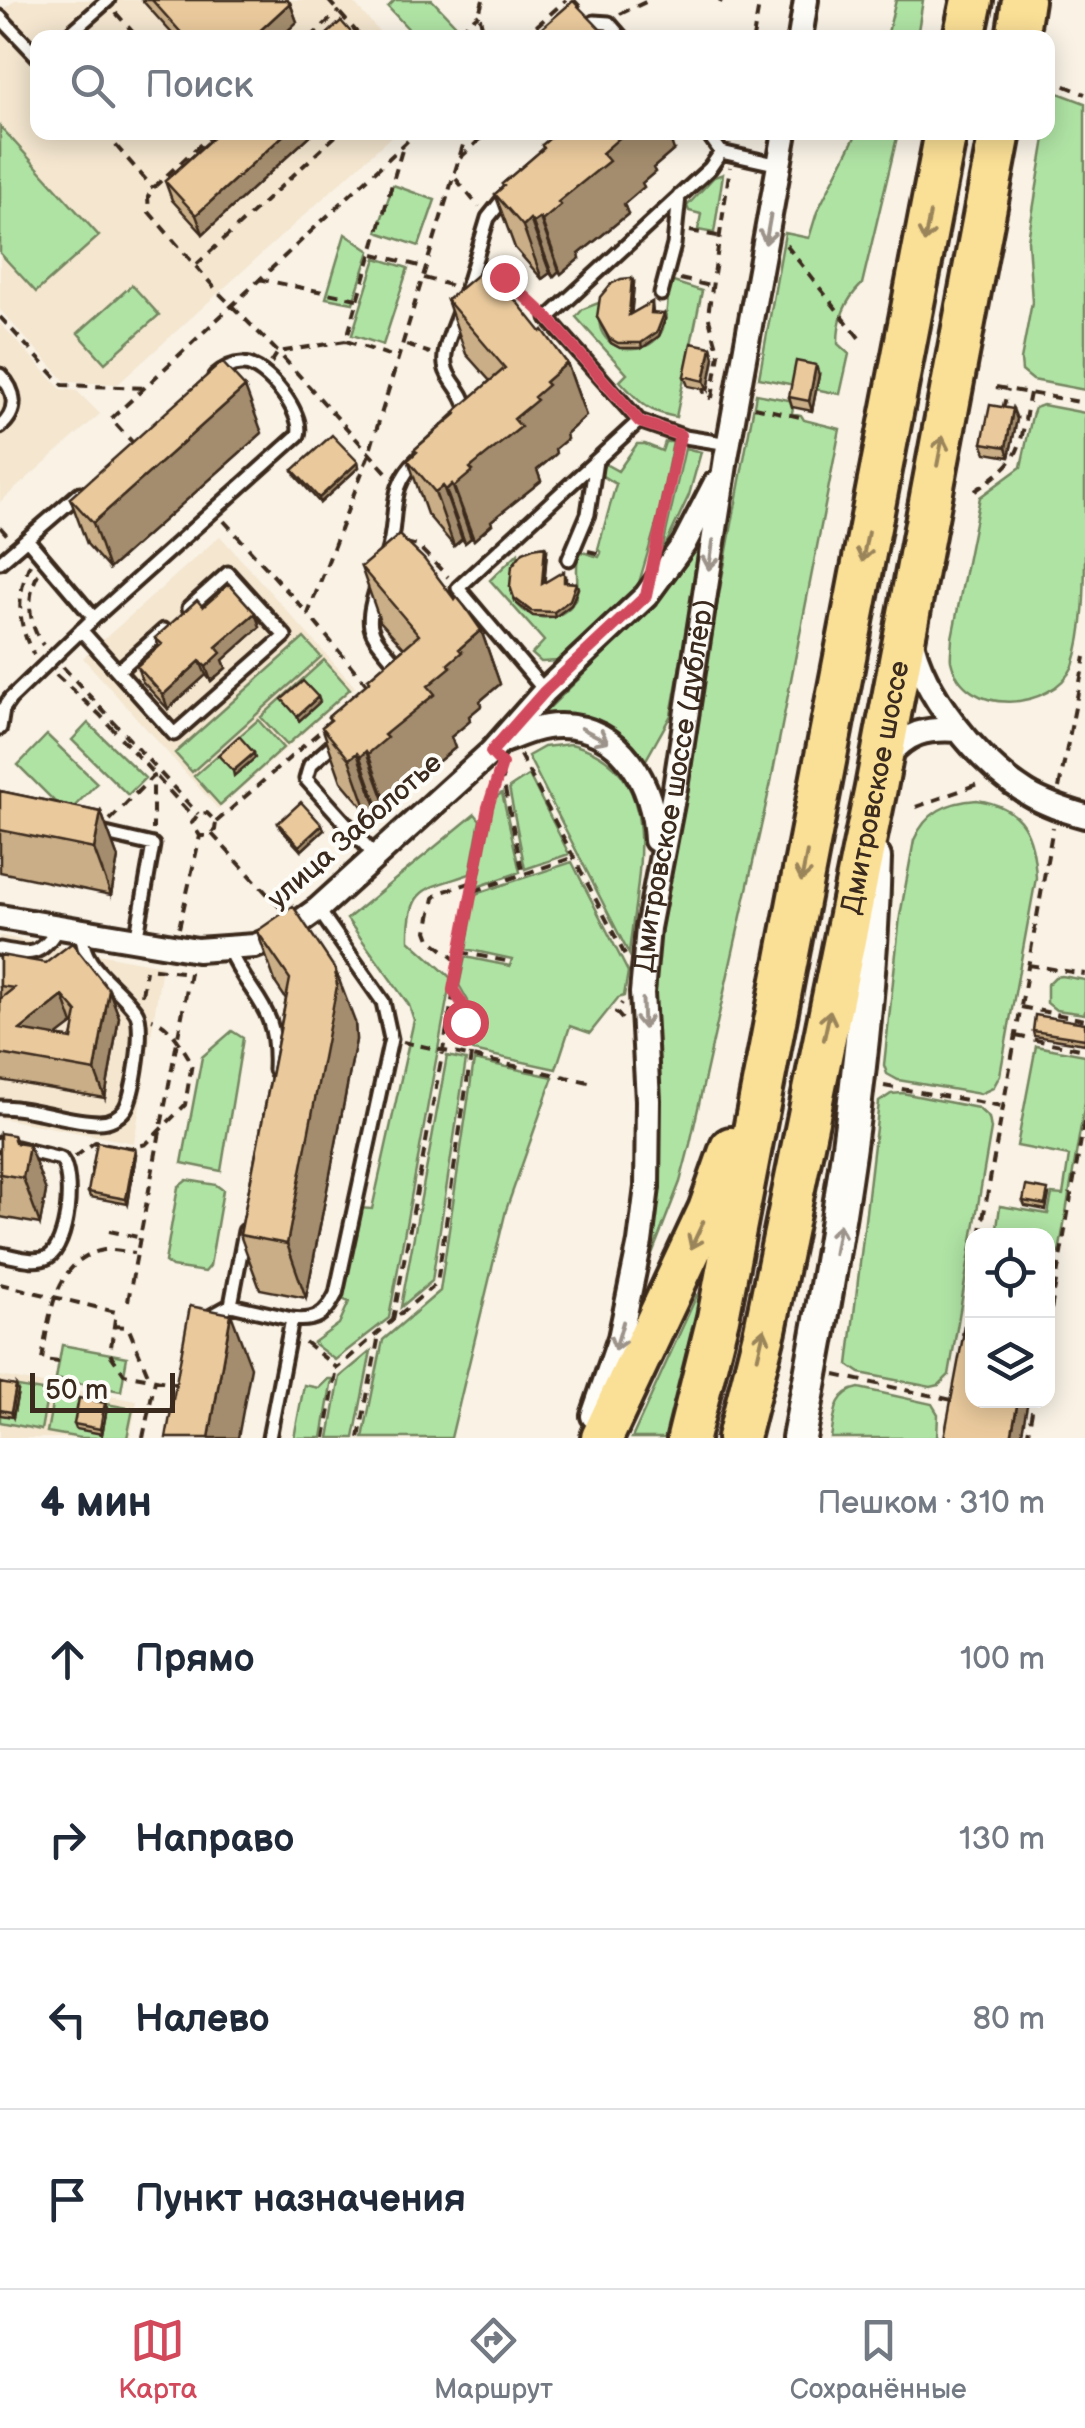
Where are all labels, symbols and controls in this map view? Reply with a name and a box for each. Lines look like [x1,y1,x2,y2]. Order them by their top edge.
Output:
search box [30,30,1055,140]
icon: search [65,58,120,113]
text: Поиск [145,63,253,108]
one-way arrow [916,211,935,243]
one-way arrow [758,212,777,244]
route end [482,255,528,301]
one-way arrow [931,435,950,468]
one-way arrow [854,530,873,562]
one-way arrow [701,538,720,570]
street label: Дмитровское шоссе (дублёр) [627,597,720,974]
street label: Дмитровское шоссе [834,658,916,917]
one-way arrow [580,727,610,746]
street label: улица Заболотье [261,746,449,916]
one-way arrow [794,850,813,882]
one-way arrow [633,998,652,1030]
route start [443,1000,489,1046]
one-way arrow [819,1010,838,1042]
one-way arrow [687,1219,705,1250]
one-way arrow [828,1224,847,1256]
map controls [965,1228,1055,1408]
button: locate [965,1228,1055,1318]
button: layers [965,1318,1055,1408]
one-way arrow [609,1320,628,1351]
one-way arrow [753,1328,771,1360]
scale bar [30,1368,175,1412]
text: 50 m [45,1374,108,1407]
text: 4 мин [40,1478,152,1529]
text: Пешком · 310 m [817,1484,1045,1523]
icon: ahead [40,1632,95,1687]
text: Прямо [135,1637,254,1682]
text: 100 m [960,1640,1045,1679]
icon: right [40,1812,95,1867]
text: Направо [135,1817,294,1862]
text: 130 m [959,1820,1045,1859]
icon: left [40,1992,95,2047]
text: Налево [135,1997,270,2042]
text: 80 m [972,2000,1045,2039]
icon: arrive [40,2172,95,2227]
text: Пункт назначения [135,2177,466,2222]
tab: Карта [118,2313,197,2406]
tab: Маршрут [434,2313,553,2406]
tab: Сохранённые [790,2313,967,2406]

